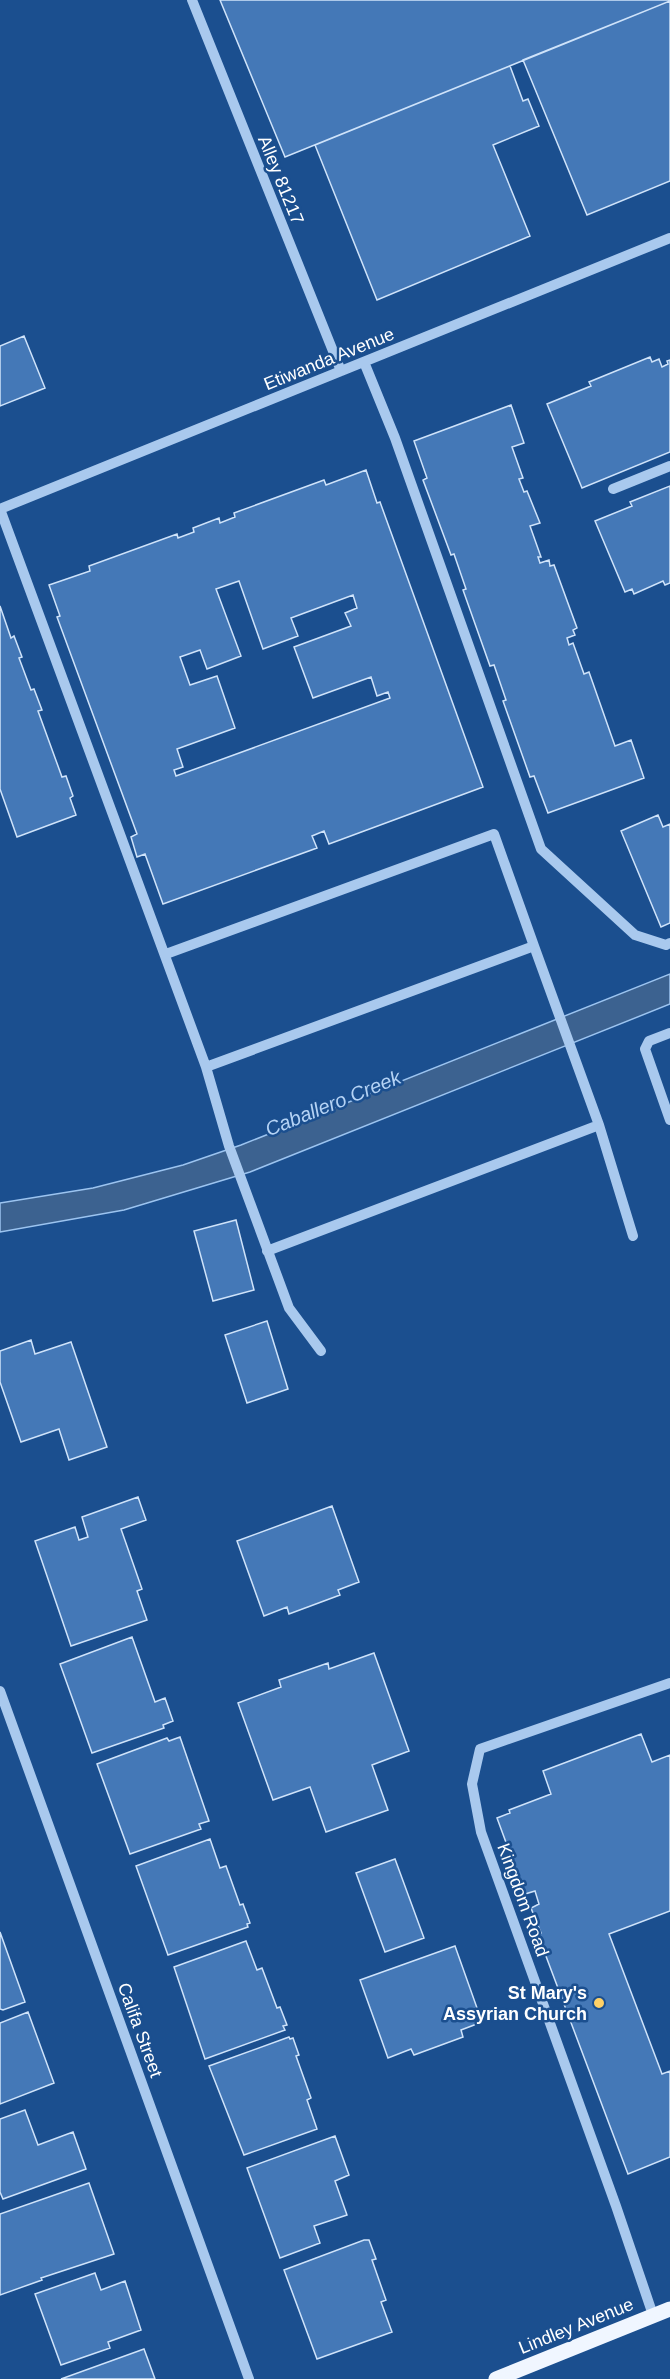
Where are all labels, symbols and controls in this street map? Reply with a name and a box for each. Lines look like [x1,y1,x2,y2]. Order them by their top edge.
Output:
street label: Alley 81217 [254,133,308,227]
street label: Etiwanda Avenue [261,324,397,394]
water label: Caballero Creek [262,1065,405,1140]
street label: Kingdom Road [493,1841,553,1959]
street label: Califa Street [114,1980,166,2080]
place label: St Mary's Assyrian Church [443,1983,587,2024]
marker: St Mary's Assyrian Church [592,1996,606,2010]
street label: Lindley Avenue [516,2294,636,2358]

